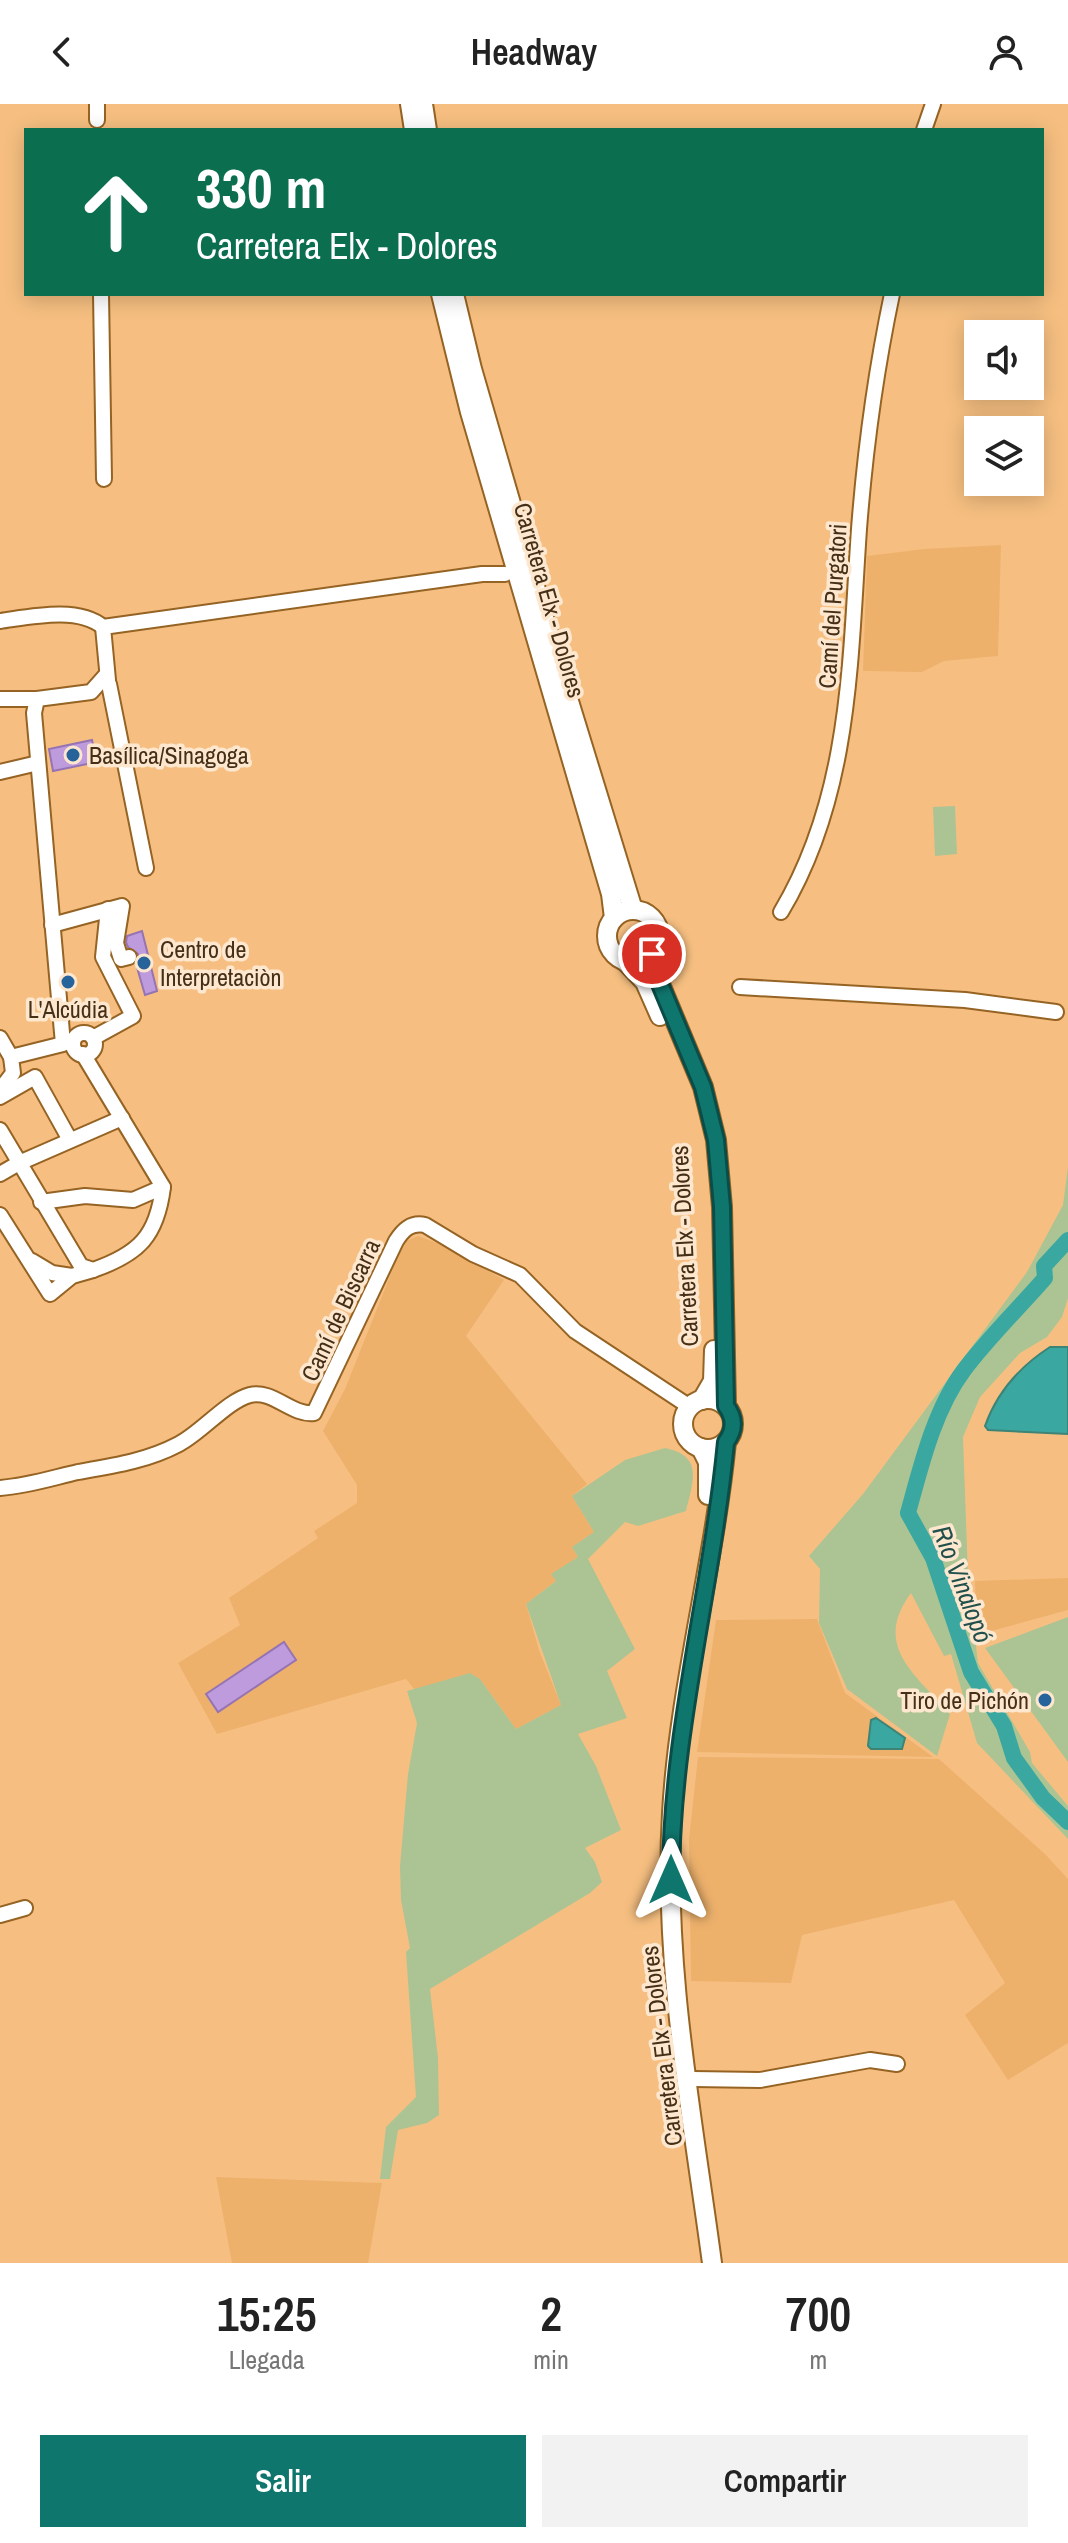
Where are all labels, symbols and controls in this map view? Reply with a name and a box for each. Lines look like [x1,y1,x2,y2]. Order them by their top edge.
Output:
text: Headway [471,28,597,76]
icon: back [40,30,84,74]
icon: person [984,30,1028,74]
text: 330 m [196,150,326,225]
icon: ahead [64,160,168,264]
text: Carretera Elx - Dolores [196,222,498,270]
map controls [964,320,1044,496]
button: sound [964,320,1044,400]
button: layers [964,416,1044,496]
street label: Carretera Elx - Dolores [507,499,593,701]
street label: Camí del Purgatori [810,522,854,690]
place label: Basílica/Sinagoga [89,739,249,771]
marker: Basílica/Sinagoga [64,746,82,764]
pin [618,920,686,988]
icon: arrive [630,932,674,976]
place label: Centro de Interpretaciòn [160,933,281,993]
marker: Centro de Interpretaciòn [135,954,153,972]
marker: L'Alcúdia [59,973,77,991]
place label: L'Alcúdia [28,993,108,1025]
street label: Carretera Elx - Dolores [663,1145,705,1347]
street label: Camí de Biscarra [293,1234,387,1386]
water label: Río Vinalopó [925,1520,1001,1648]
place label: Tiro de Pichón [900,1684,1029,1716]
marker: Tiro de Pichón [1036,1691,1054,1709]
position arrow [629,1838,713,1922]
street label: Carretera Elx - Dolores [633,1944,689,2148]
text: 15:25 [217,2281,317,2346]
text: 2 [540,2281,562,2346]
text: 700 [786,2281,851,2346]
text: Llegada [229,2342,305,2377]
text: min [533,2342,569,2377]
text: m [810,2342,827,2377]
button: Salir [40,2435,526,2527]
button: Compartir [542,2435,1028,2527]

